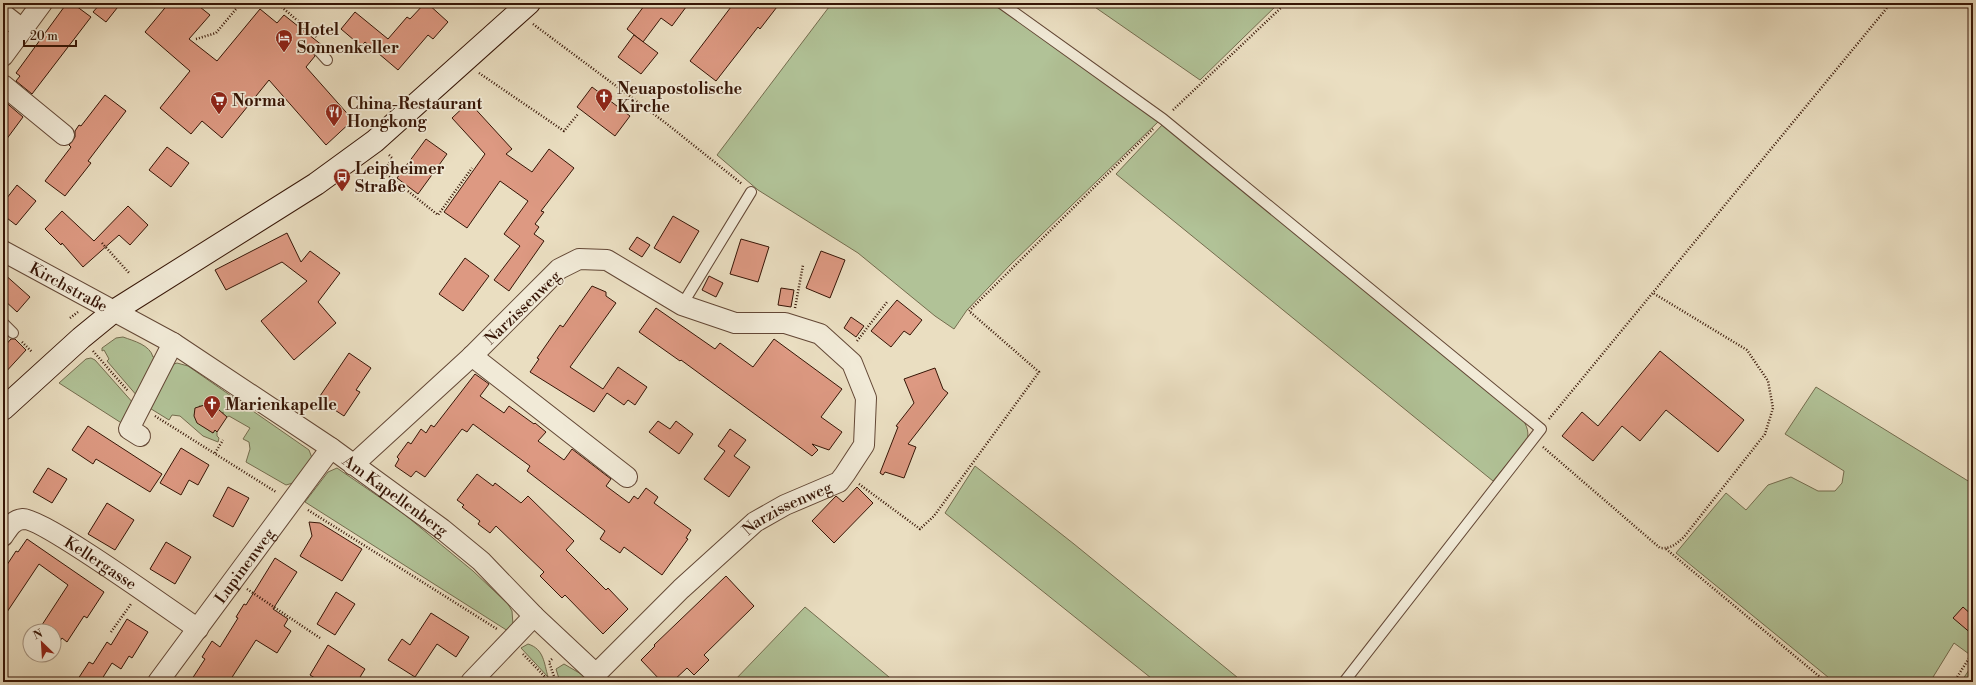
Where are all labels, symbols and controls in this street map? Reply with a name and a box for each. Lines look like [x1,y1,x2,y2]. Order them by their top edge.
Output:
place label: Hotel Sonnenkeller [297,20,399,58]
scale bar [24,22,76,48]
hotel icon: Hotel Sonnenkeller [274,28,294,53]
text: 20 m [30,29,58,44]
place label: Neuapostolische Kirche [617,79,743,117]
church icon: Neuapostolische Kirche [594,87,614,112]
supermarket icon: Norma [209,90,229,115]
place label: Norma [232,91,286,111]
place label: China-Restaurant Hongkong [347,94,482,132]
restaurant icon: China-Restaurant Hongkong [324,102,344,127]
place label: Leipheimer Straße [355,159,445,197]
bus stop icon: Leipheimer Straße [332,167,352,192]
street label: Kirchstraße [26,258,111,317]
street label: Narzissenweg [480,266,566,349]
church icon: Marienkapelle [202,394,222,419]
place label: Marienkapelle [225,395,337,415]
street label: Am Kapellenberg [338,450,452,541]
street label: Narzissenweg [738,477,836,540]
street label: Lupinenweg [211,524,280,608]
street label: Kellergasse [60,532,141,595]
north arrow [22,623,62,663]
text: N [31,627,45,643]

